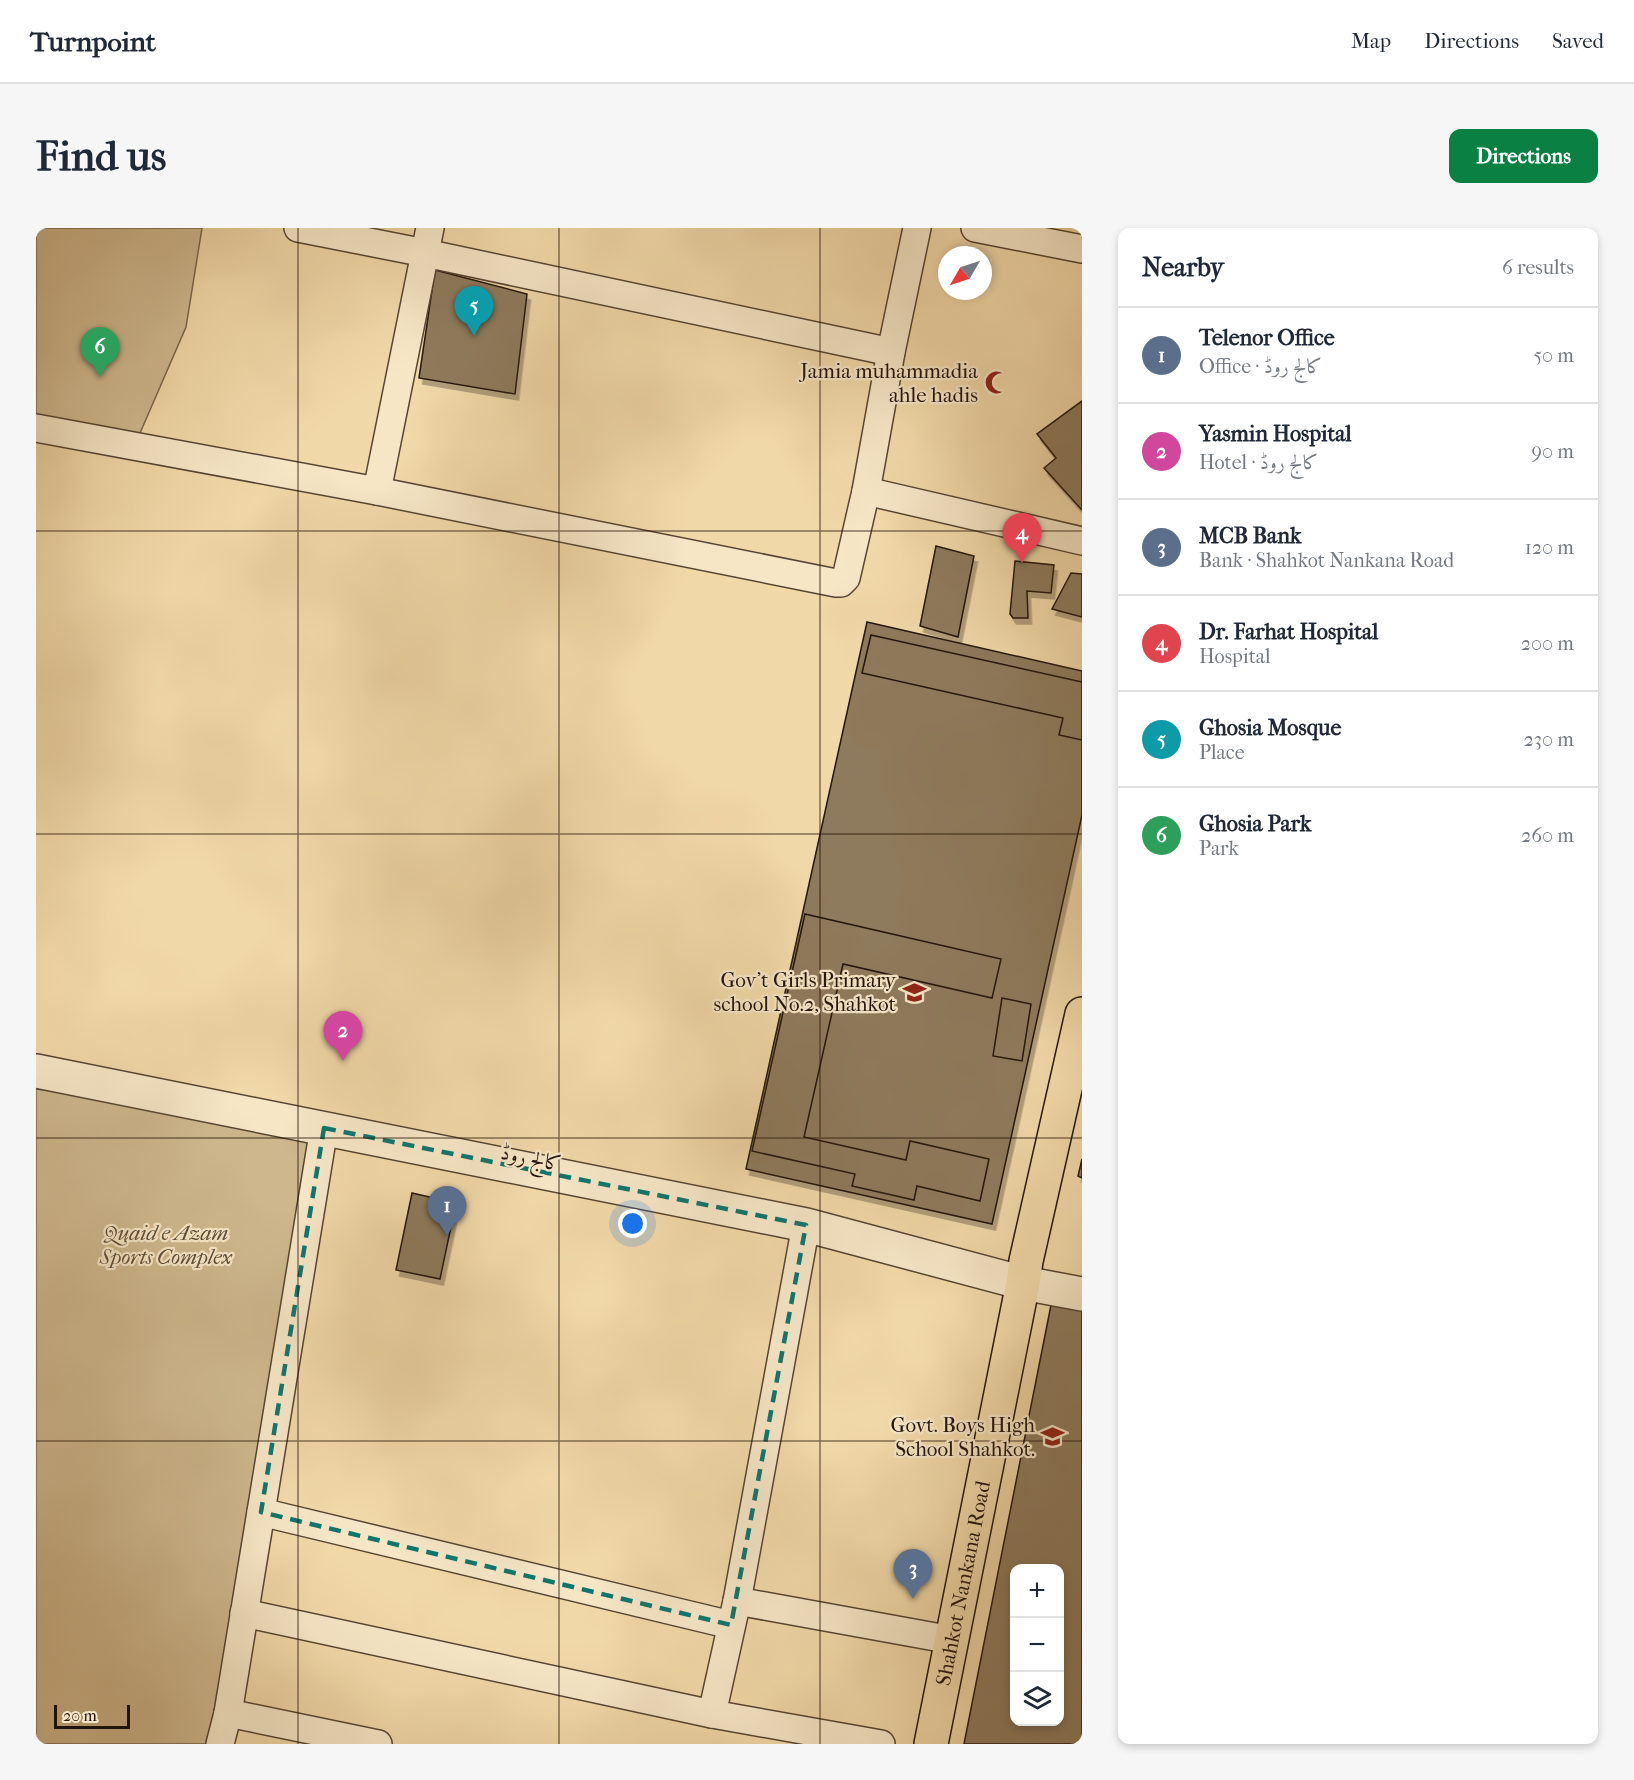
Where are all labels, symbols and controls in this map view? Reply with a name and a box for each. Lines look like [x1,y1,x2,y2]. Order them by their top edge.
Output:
text: Turnpoint [30,25,156,58]
text: Map [1351,29,1391,53]
text: Directions [1424,29,1519,53]
text: Saved [1552,29,1604,53]
button: Directions [1449,129,1598,183]
text: Find us [36,132,166,181]
north arrow [938,246,992,300]
text: Nearby [1142,252,1224,283]
text: 6 results [1502,256,1574,279]
pin: 5 [454,286,494,336]
text: Telenor Office [1199,325,1335,351]
pin: 6 [80,328,120,377]
text: 1 [1158,344,1165,367]
text: 50 m [1533,344,1574,367]
text: Office · کالج روڈ [1199,355,1322,378]
place label: Jamia muhammadia ahle hadis [798,359,978,407]
mosque icon: Jamia muhammadia ahle hadis [983,370,1009,396]
text: Yasmin Hospital [1199,421,1352,447]
text: 2 [1156,440,1167,463]
text: 90 m [1532,440,1574,463]
text: Hotel · کالج روڈ [1199,451,1318,474]
pin: 4 [1002,514,1042,563]
text: MCB Bank [1199,523,1301,549]
text: 3 [1157,536,1166,559]
text: 120 m [1525,536,1574,559]
text: Bank · Shahkot Nankana Road [1199,549,1454,572]
text: Dr. Farhat Hospital [1199,619,1378,645]
text: 4 [1156,632,1167,655]
text: 200 m [1521,632,1574,655]
text: Hospital [1199,645,1271,668]
text: Ghosia Mosque [1199,715,1341,741]
text: 5 [1157,728,1166,751]
text: 230 m [1524,728,1574,751]
text: Place [1199,741,1245,764]
text: Ghosia Park [1199,811,1311,837]
text: 6 [1156,824,1167,847]
text: 260 m [1521,824,1574,847]
text: Park [1199,837,1239,860]
place label: Gov't Girls Primary school No.2, Shahkot [713,968,897,1016]
school or university icon: Gov't Girls Primary school No.2, Shahkot [901,979,927,1005]
pin: 2 [324,1012,362,1061]
street label: کالج روڈ [497,1140,564,1182]
pin: 1 [428,1186,466,1236]
your location [618,1209,647,1238]
park label: Quaid e Azam Sports Complex [99,1221,233,1269]
place label: Govt. Boys High School Shahkot. [891,1413,1035,1461]
school or university icon: Govt. Boys High School Shahkot. [1040,1424,1066,1450]
street label: Shahkot Nankana Road [931,1478,995,1688]
pin: 3 [894,1550,932,1599]
map controls [1010,1564,1064,1726]
button: + [1010,1564,1064,1618]
button: − [1010,1618,1064,1672]
button: layers [1010,1672,1064,1726]
scale bar [54,1702,130,1730]
text: 20 m [63,1706,97,1725]

